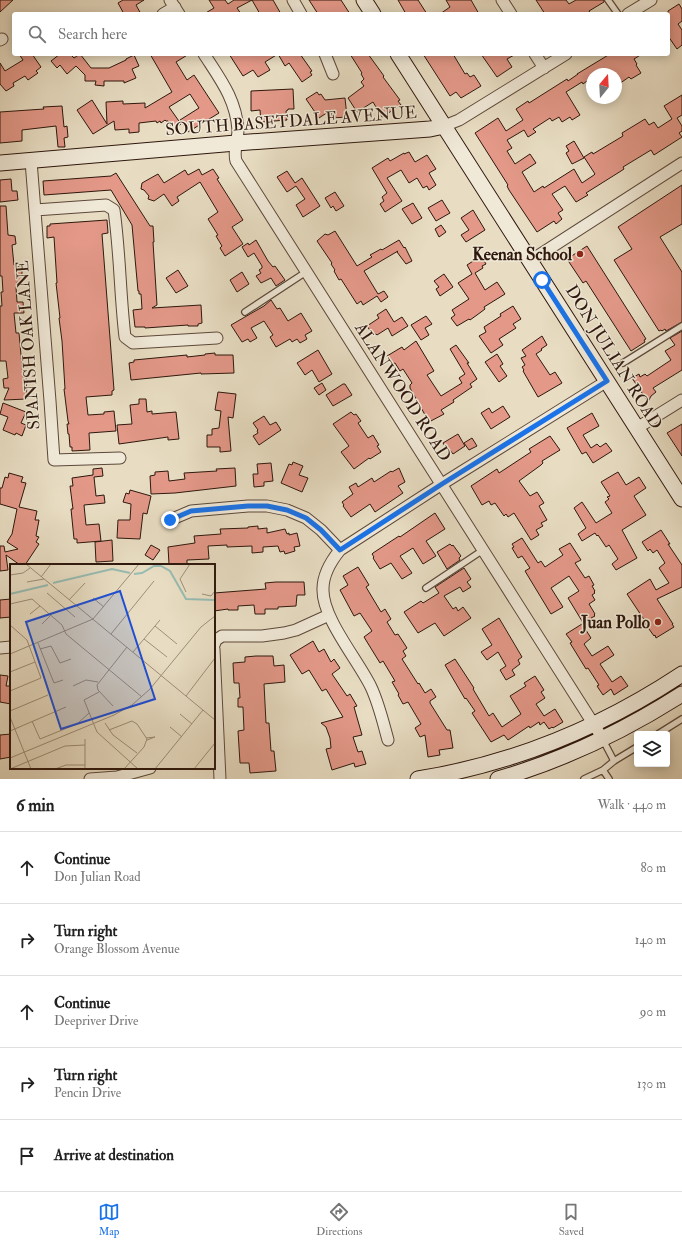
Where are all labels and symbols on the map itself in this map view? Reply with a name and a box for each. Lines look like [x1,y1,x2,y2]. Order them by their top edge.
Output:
north arrow [586,68,622,104]
street label: SOUTH BASETDALE AVENUE [165,102,417,140]
place label: Keenan School [472,244,573,265]
marker: Keenan School [575,249,585,259]
street label: SPANISH OAK LANE [12,260,44,430]
route start [533,271,551,289]
street label: DON JULIAN ROAD [560,281,667,434]
street label: ALANWOOD ROAD [350,318,456,465]
route end [161,511,179,529]
inset map [10,564,215,769]
place label: Juan Pollo [580,612,650,634]
marker: Juan Pollo [653,617,663,627]

